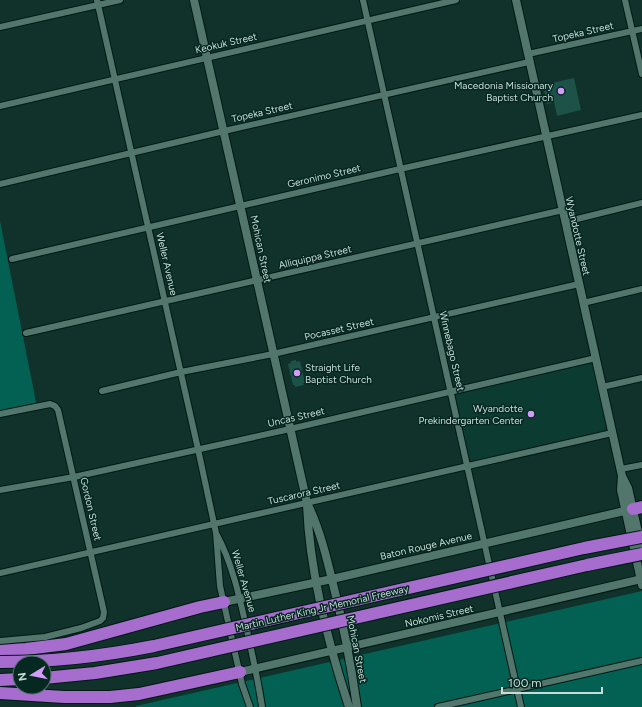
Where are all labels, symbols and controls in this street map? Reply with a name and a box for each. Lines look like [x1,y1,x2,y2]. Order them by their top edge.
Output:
street label: Topeka Street [551,19,615,45]
street label: Keokuk Street [194,30,258,56]
place label: Macedonia Missionary Baptist Church [454,79,554,104]
marker: Macedonia Missionary Baptist Church [556,86,566,96]
street label: Topeka Street [230,99,294,125]
street label: Geronimo Street [286,161,362,191]
street label: Wyandotte Street [563,195,593,277]
street label: Mohican Street [247,214,275,284]
street label: Weller Avenue [153,231,181,297]
street label: Alliquippa Street [277,242,353,272]
street label: Winnebago Street [436,310,468,392]
street label: Pocasset Street [303,315,375,343]
place label: Straight Life Baptist Church [305,361,372,386]
marker: Straight Life Baptist Church [292,368,302,378]
place label: Wyandotte Prekindergarten Center [419,402,524,427]
street label: Uncas Street [266,404,326,430]
marker: Wyandotte Prekindergarten Center [526,409,536,419]
street label: Gordon Street [77,476,105,542]
street label: Tuscarora Street [267,478,342,508]
street label: Baton Rouge Avenue [379,529,474,563]
street label: Weller Avenue [229,548,259,614]
street label: Martin Luther King Jr Memorial Freeway [234,582,410,634]
street label: Nokomis Street [403,602,475,630]
street label: Mohican Street [344,614,370,684]
north arrow [12,655,52,695]
scale bar [502,669,602,695]
text: N [16,671,30,682]
text: 100 m [508,676,542,690]

